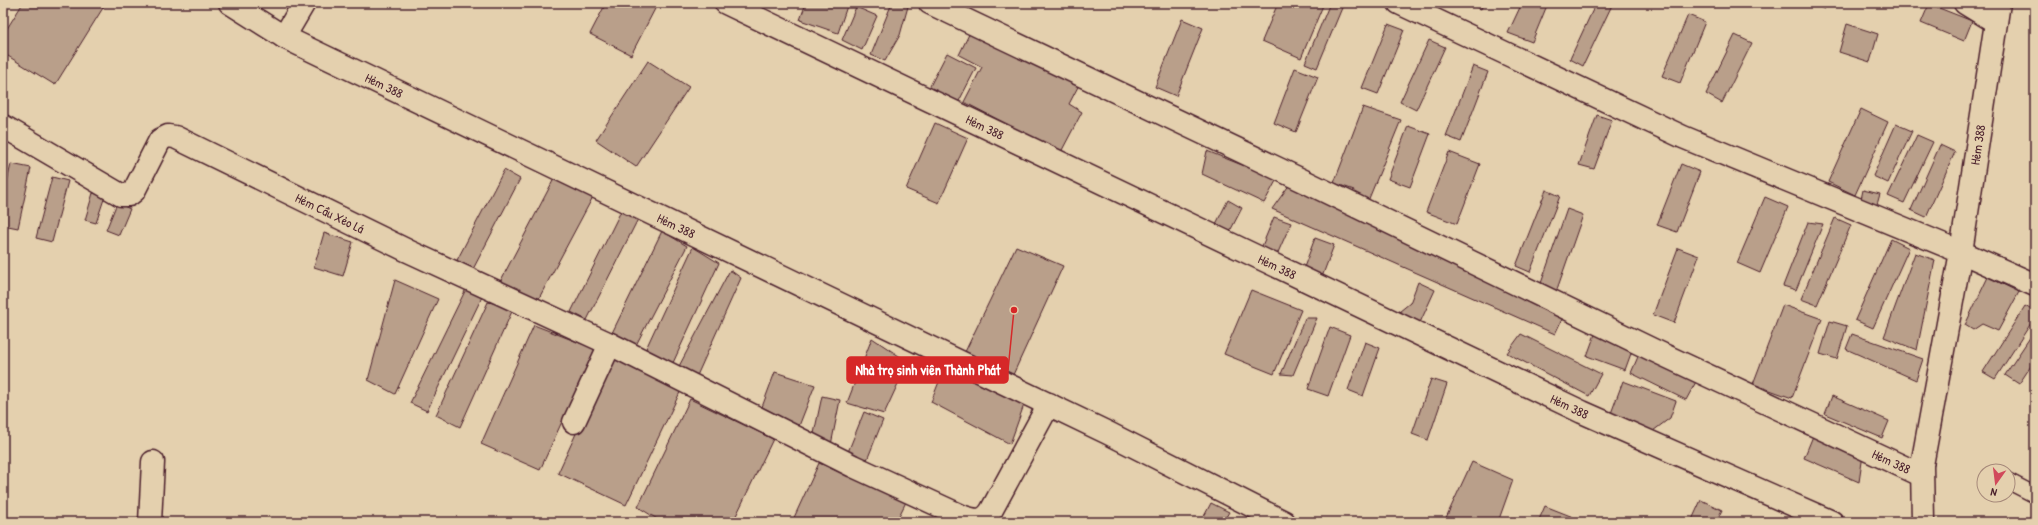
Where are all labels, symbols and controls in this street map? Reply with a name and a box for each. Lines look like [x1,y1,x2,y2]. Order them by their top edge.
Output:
street label: Hẻm 388 [362,68,407,102]
street label: Hẻm 388 [963,110,1007,144]
street label: Hẻm 388 [1965,123,1989,166]
street label: Hẻm Cầu Xẻo Lá [293,188,368,237]
street label: Hẻm 388 [654,209,699,242]
street label: Hẻm 388 [1255,250,1300,283]
callout: Nhà trọ sinh viên Thành Phát [847,357,1008,383]
text: Nhà trọ sinh viên Thành Phát [855,360,1002,379]
street label: Hẻm 388 [1548,389,1592,423]
street label: Hẻm 388 [1869,445,1914,478]
north arrow [1976,463,2016,503]
text: N [1989,485,1998,500]

